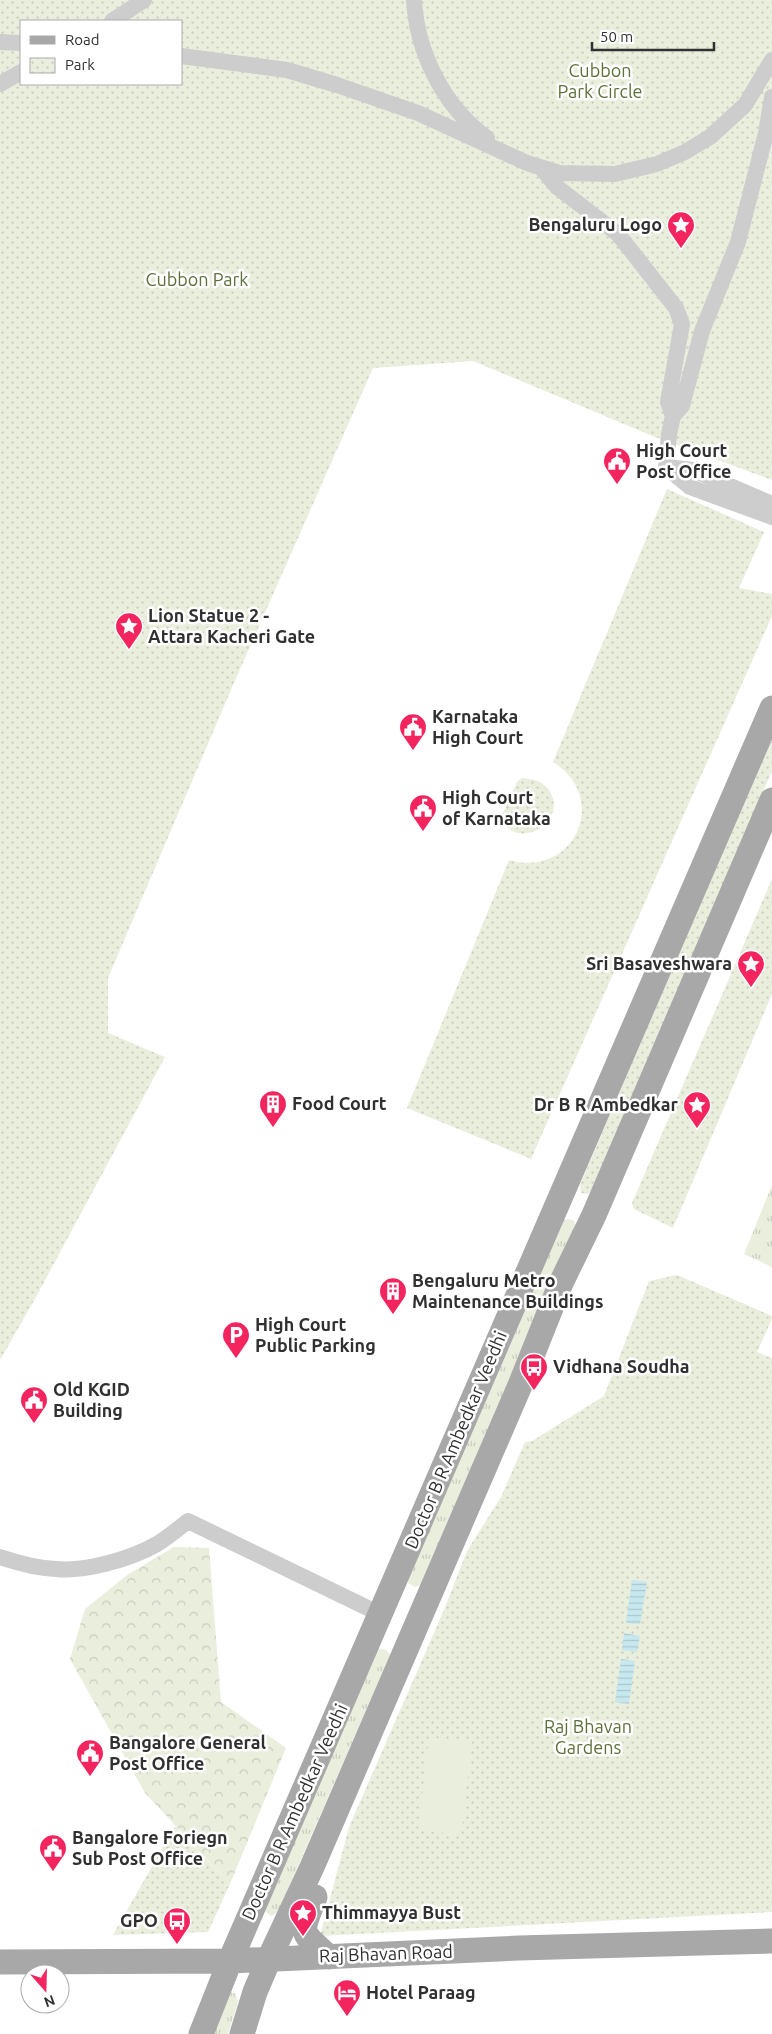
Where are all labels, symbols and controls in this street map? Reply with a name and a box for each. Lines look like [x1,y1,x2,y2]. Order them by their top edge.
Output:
legend [20,20,182,85]
scale bar [592,20,714,52]
text: 50 m [600,28,633,45]
text: Road [65,31,100,48]
text: Park [65,56,95,73]
park label: Cubbon Park Circle [557,60,643,101]
place icon: Bengaluru Logo [666,210,696,249]
place label: Bengaluru Logo [528,214,662,234]
park label: Cubbon Park [146,269,248,289]
place label: High Court Post Office [636,440,731,481]
public building icon: High Court Post Office [602,446,632,485]
place label: Lion Statue 2 - Attara Kacheri Gate [148,605,315,646]
place icon: Lion Statue 2 - Attara Kacheri Gate [114,611,144,650]
place label: Karnataka High Court [432,706,524,747]
public building icon: Karnataka High Court [398,712,428,751]
place label: High Court of Karnataka [442,787,551,828]
public building icon: High Court of Karnataka [408,793,438,832]
place icon: Sri Basaveshwara [736,949,766,988]
place label: Sri Basaveshwara [586,953,732,973]
building icon: Food Court [258,1089,288,1128]
place icon: Dr B R Ambedkar [682,1090,712,1129]
place label: Food Court [292,1093,387,1113]
place label: Dr B R Ambedkar [534,1094,679,1114]
place label: Bengaluru Metro Maintenance Buildings [412,1270,603,1311]
building icon: Bengaluru Metro Maintenance Buildings [378,1276,408,1315]
place label: High Court Public Parking [255,1314,376,1355]
parking icon: High Court Public Parking [221,1320,251,1359]
street label: Doctor B R Ambedkar Veedhi [400,1328,510,1551]
bus stop icon: Vidhana Soudha [519,1352,549,1391]
place label: Vidhana Soudha [553,1356,690,1376]
place label: Old KGID Building [53,1379,130,1420]
public building icon: Old KGID Building [19,1385,49,1424]
street label: Doctor B R Ambedkar Veedhi [237,1700,351,1923]
park label: Raj Bhavan Gardens [544,1716,632,1757]
place label: Bangalore General Post Office [109,1732,267,1773]
public building icon: Bangalore General Post Office [75,1738,105,1777]
place label: Bangalore Foriegn Sub Post Office [72,1827,228,1868]
public building icon: Bangalore Foriegn Sub Post Office [38,1833,68,1872]
place icon: Thimmayya Bust [288,1898,318,1937]
place label: Thimmayya Bust [322,1902,461,1922]
bus stop icon: GPO [162,1906,192,1945]
place label: GPO [120,1910,158,1930]
street label: Raj Bhavan Road [319,1941,453,1965]
north arrow [20,1964,70,2014]
hotel icon: Hotel Paraag [332,1978,362,2017]
place label: Hotel Paraag [366,1982,476,2002]
text: N [42,1992,57,2011]

